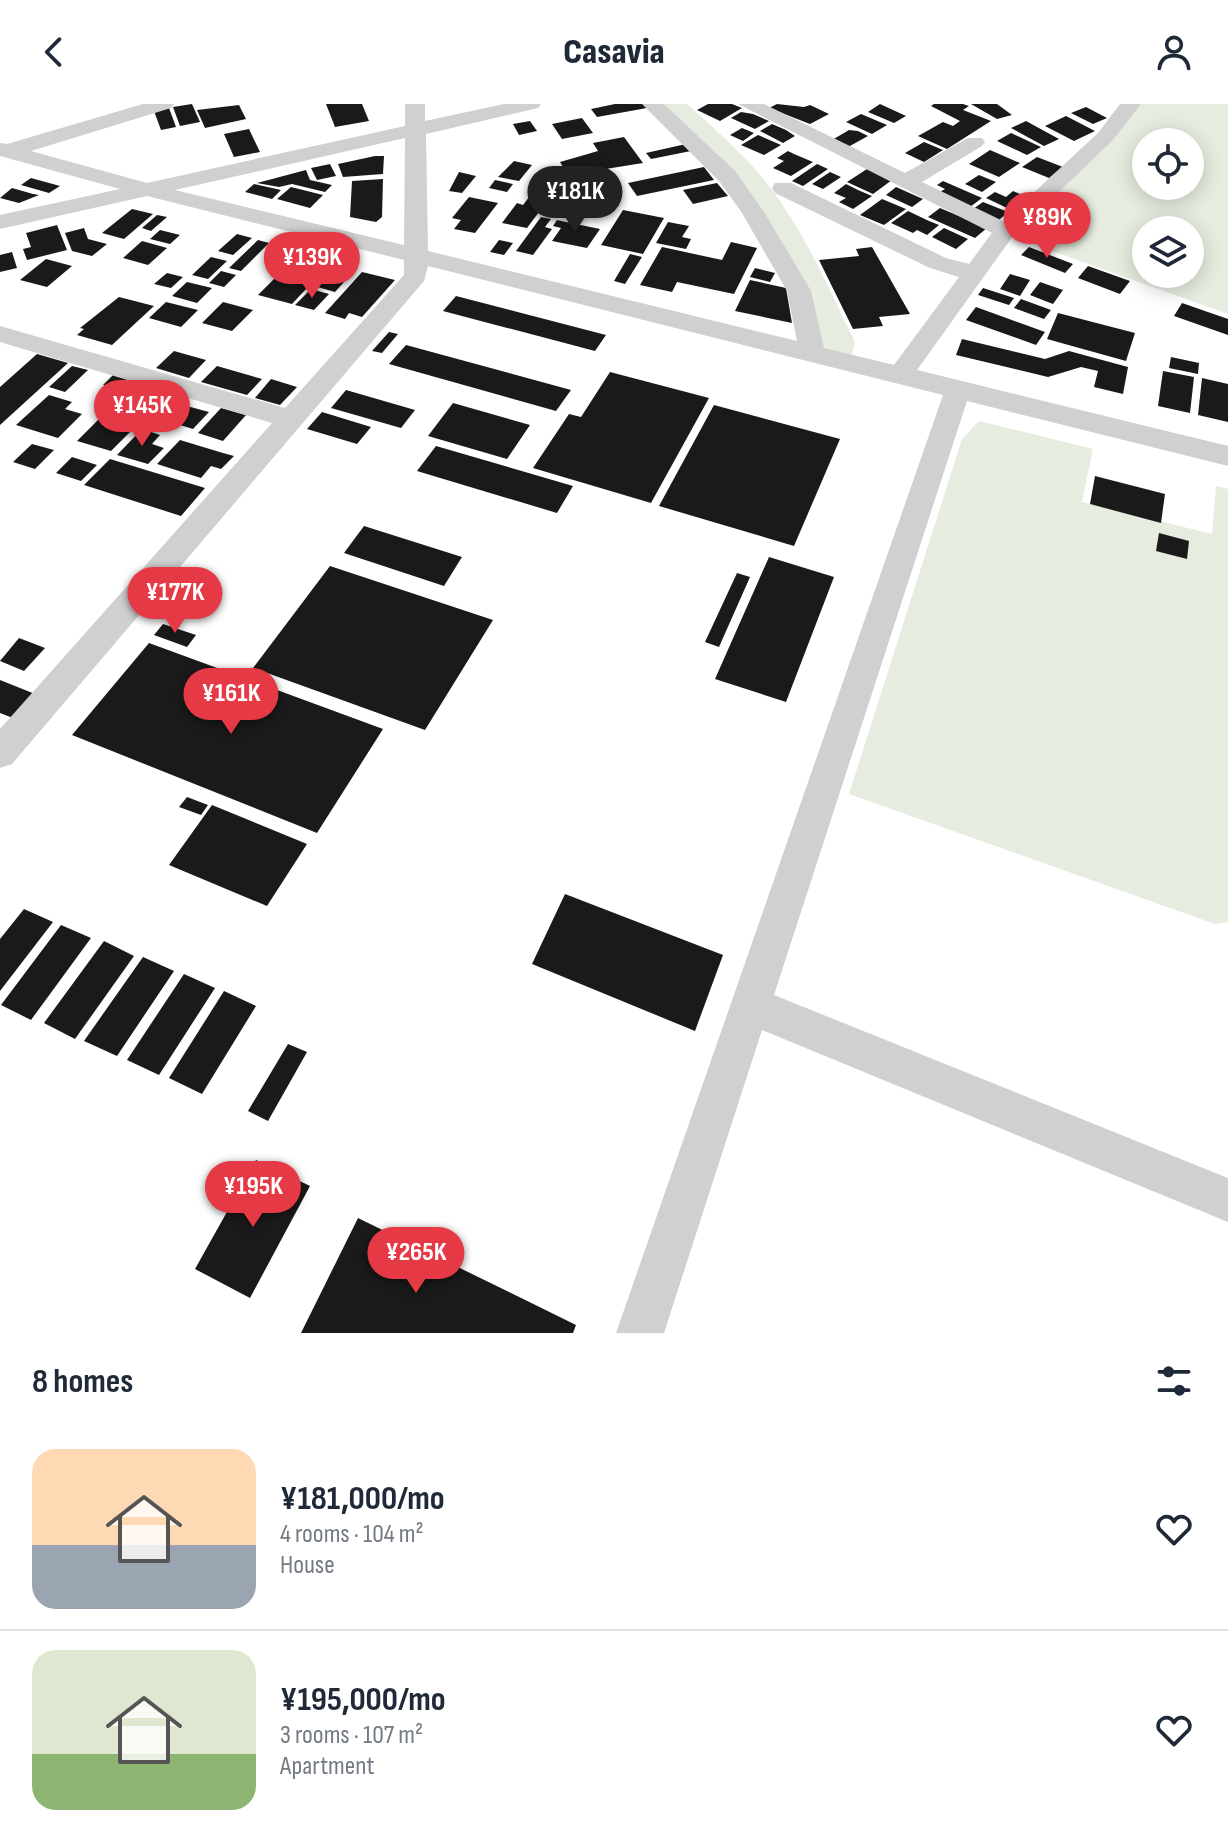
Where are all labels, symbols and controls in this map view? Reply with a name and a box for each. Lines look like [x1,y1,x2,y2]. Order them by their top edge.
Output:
icon: back [32,30,76,74]
icon: person [1152,30,1196,74]
text: Casavia [563,31,665,74]
map controls [1132,128,1204,288]
button: locate [1132,128,1204,200]
pin: ¥181K [519,166,631,234]
text: ¥181K [545,176,605,207]
pin: ¥89K [1000,192,1094,260]
text: ¥89K [1022,202,1072,233]
button: layers [1132,216,1204,288]
pin: ¥139K [256,232,368,300]
text: ¥139K [282,242,342,273]
pin: ¥145K [86,380,198,448]
text: ¥145K [112,390,172,421]
pin: ¥177K [119,567,231,635]
text: ¥177K [145,577,205,608]
pin: ¥161K [175,668,287,736]
text: ¥161K [201,678,261,709]
pin: ¥195K [197,1161,309,1229]
text: ¥195K [223,1171,283,1202]
pin: ¥265K [360,1227,472,1295]
text: ¥265K [385,1237,447,1268]
icon: filters [1152,1359,1196,1403]
text: 8 homes [32,1361,133,1402]
text: ¥181,000/mo [280,1478,445,1519]
icon: home [96,1481,192,1577]
icon: heart [1152,1507,1196,1551]
text: 4 rooms · 104 m² [280,1519,424,1550]
text: House [280,1550,335,1581]
text: ¥195,000/mo [280,1679,446,1720]
icon: home [96,1682,192,1778]
icon: heart [1152,1708,1196,1752]
text: 3 rooms · 107 m² [280,1720,423,1751]
text: Apartment [280,1751,374,1782]

